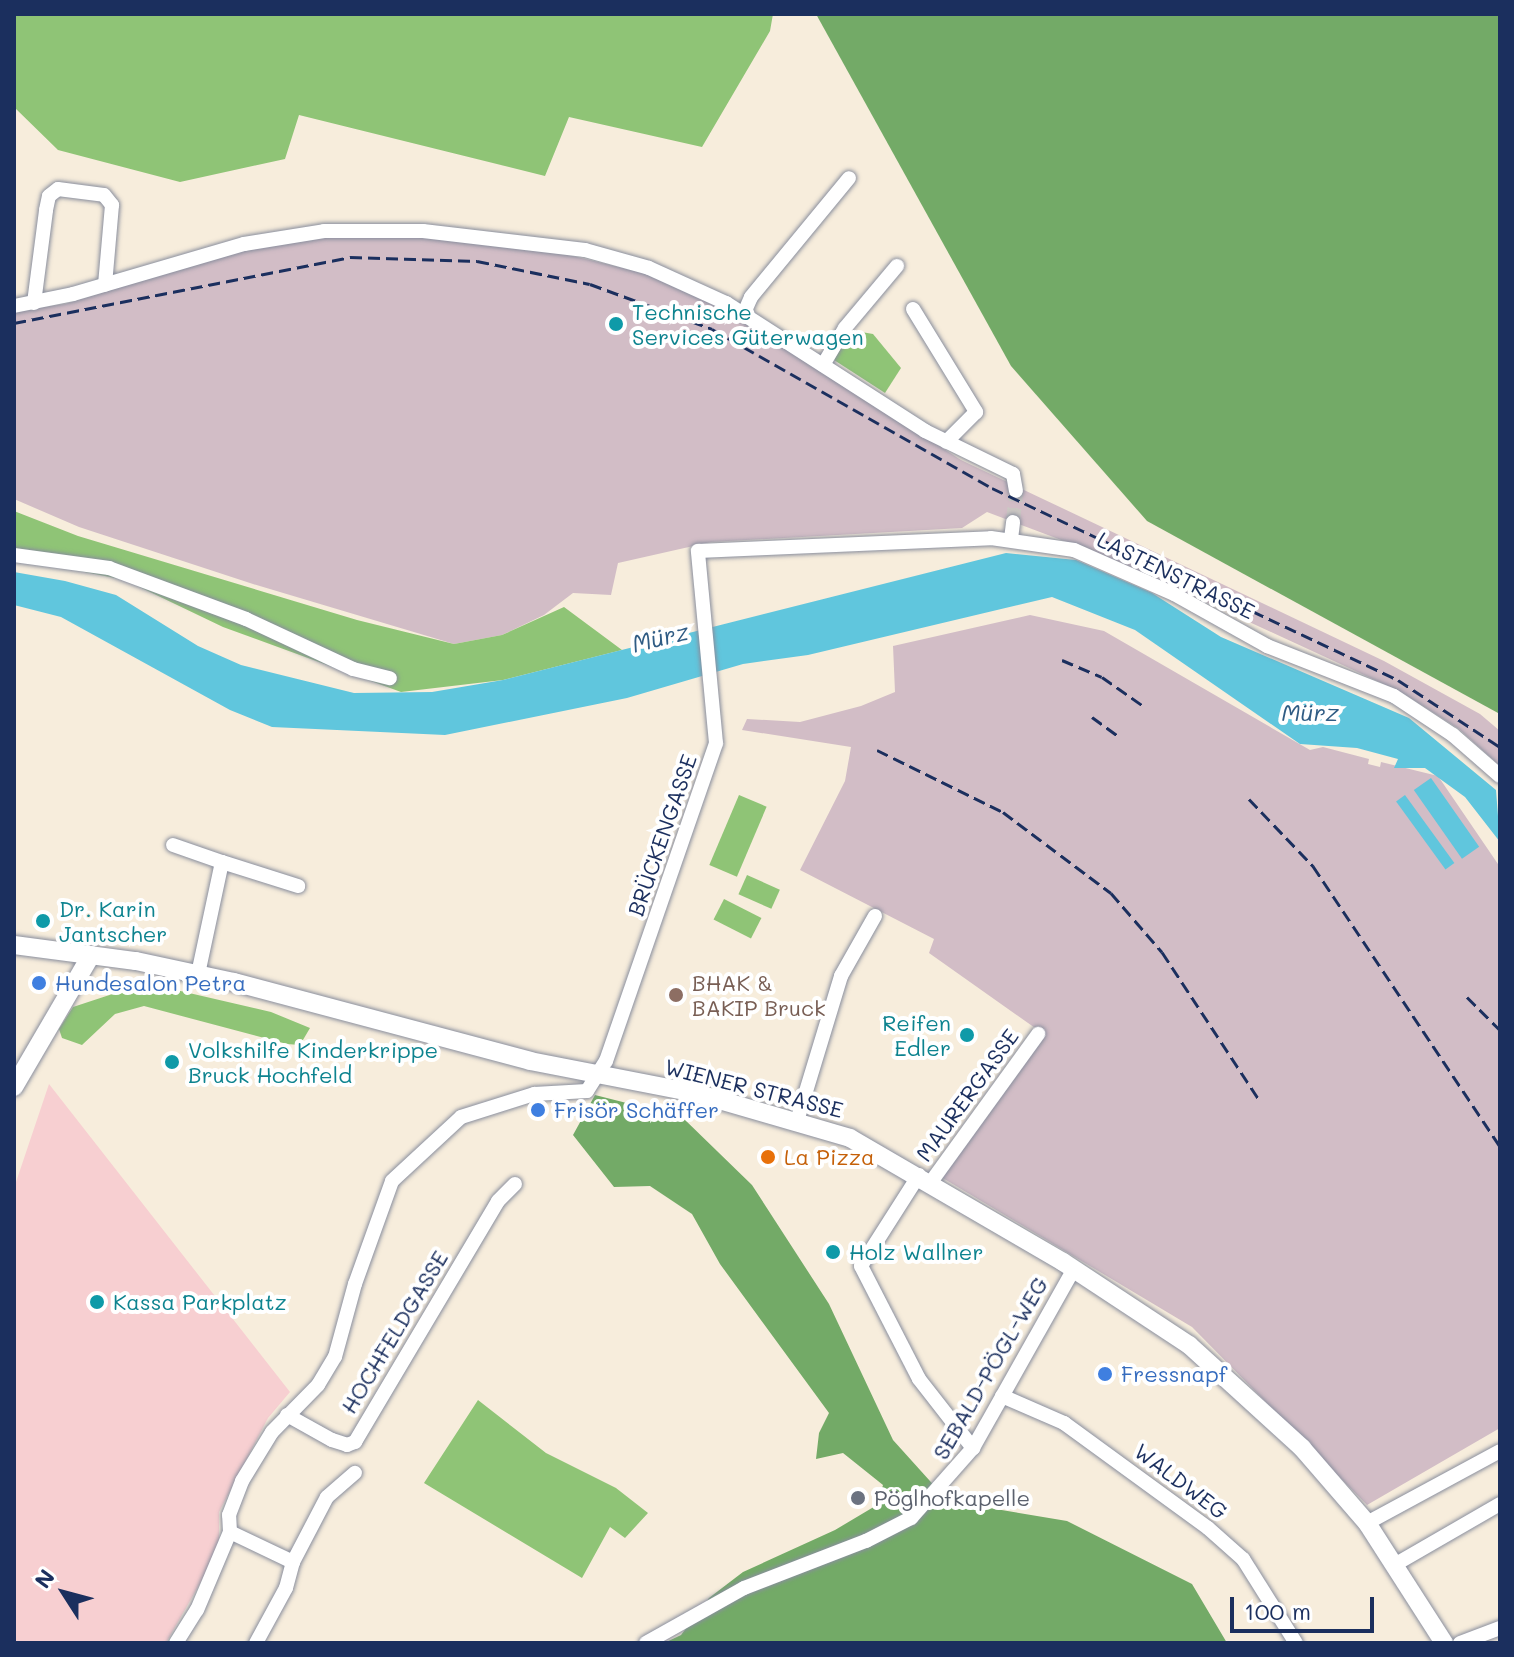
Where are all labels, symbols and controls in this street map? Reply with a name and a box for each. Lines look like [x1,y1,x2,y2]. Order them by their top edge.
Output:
place label: Technische Services Güterwagen [632,298,864,350]
marker: Technische Services Güterwagen [607,315,625,333]
street label: LASTENSTRASSE [1093,526,1259,624]
water label: Mürz [629,616,691,658]
water label: Mürz [1281,698,1339,726]
street label: BRÜCKENGASSE [622,751,702,919]
place label: Dr. Karin Jantscher [59,895,167,946]
marker: Dr. Karin Jantscher [34,912,52,930]
place label: BHAK & BAKIP Bruck [692,969,826,1020]
place label: Hundesalon Petra [55,970,246,996]
marker: Hundesalon Petra [30,974,48,992]
marker: BHAK & BAKIP Bruck [667,986,685,1004]
place label: Reifen Edler [882,1009,951,1060]
street label: MAURERGASSE [910,1024,1024,1166]
marker: Reifen Edler [958,1026,976,1044]
place label: Volkshilfe Kinderkrippe Bruck Hochfeld [188,1036,438,1088]
marker: Volkshilfe Kinderkrippe Bruck Hochfeld [163,1053,181,1071]
street label: WIENER STRASSE [662,1053,846,1123]
place label: Frisör Schäffer [554,1097,719,1123]
marker: Frisör Schäffer [529,1101,547,1119]
place label: La Pizza [784,1144,875,1170]
marker: La Pizza [759,1148,777,1166]
place label: Holz Wallner [849,1239,983,1265]
marker: Holz Wallner [824,1243,842,1261]
street label: HOCHFELDGASSE [335,1246,453,1418]
street label: SEBALD-PÖGL-WEG [927,1272,1053,1464]
place label: Kassa Parkplatz [113,1289,287,1315]
marker: Kassa Parkplatz [88,1293,106,1311]
place label: Fressnapf [1121,1361,1227,1387]
marker: Fressnapf [1096,1365,1114,1383]
street label: WALDWEG [1129,1438,1233,1524]
place label: Pöglhofkapelle [874,1485,1030,1511]
marker: Pöglhofkapelle [849,1489,867,1507]
north arrow [24,1553,104,1633]
text: N [28,1563,61,1594]
scale bar [1234,1581,1378,1631]
text: 100 m [1244,1595,1311,1626]

